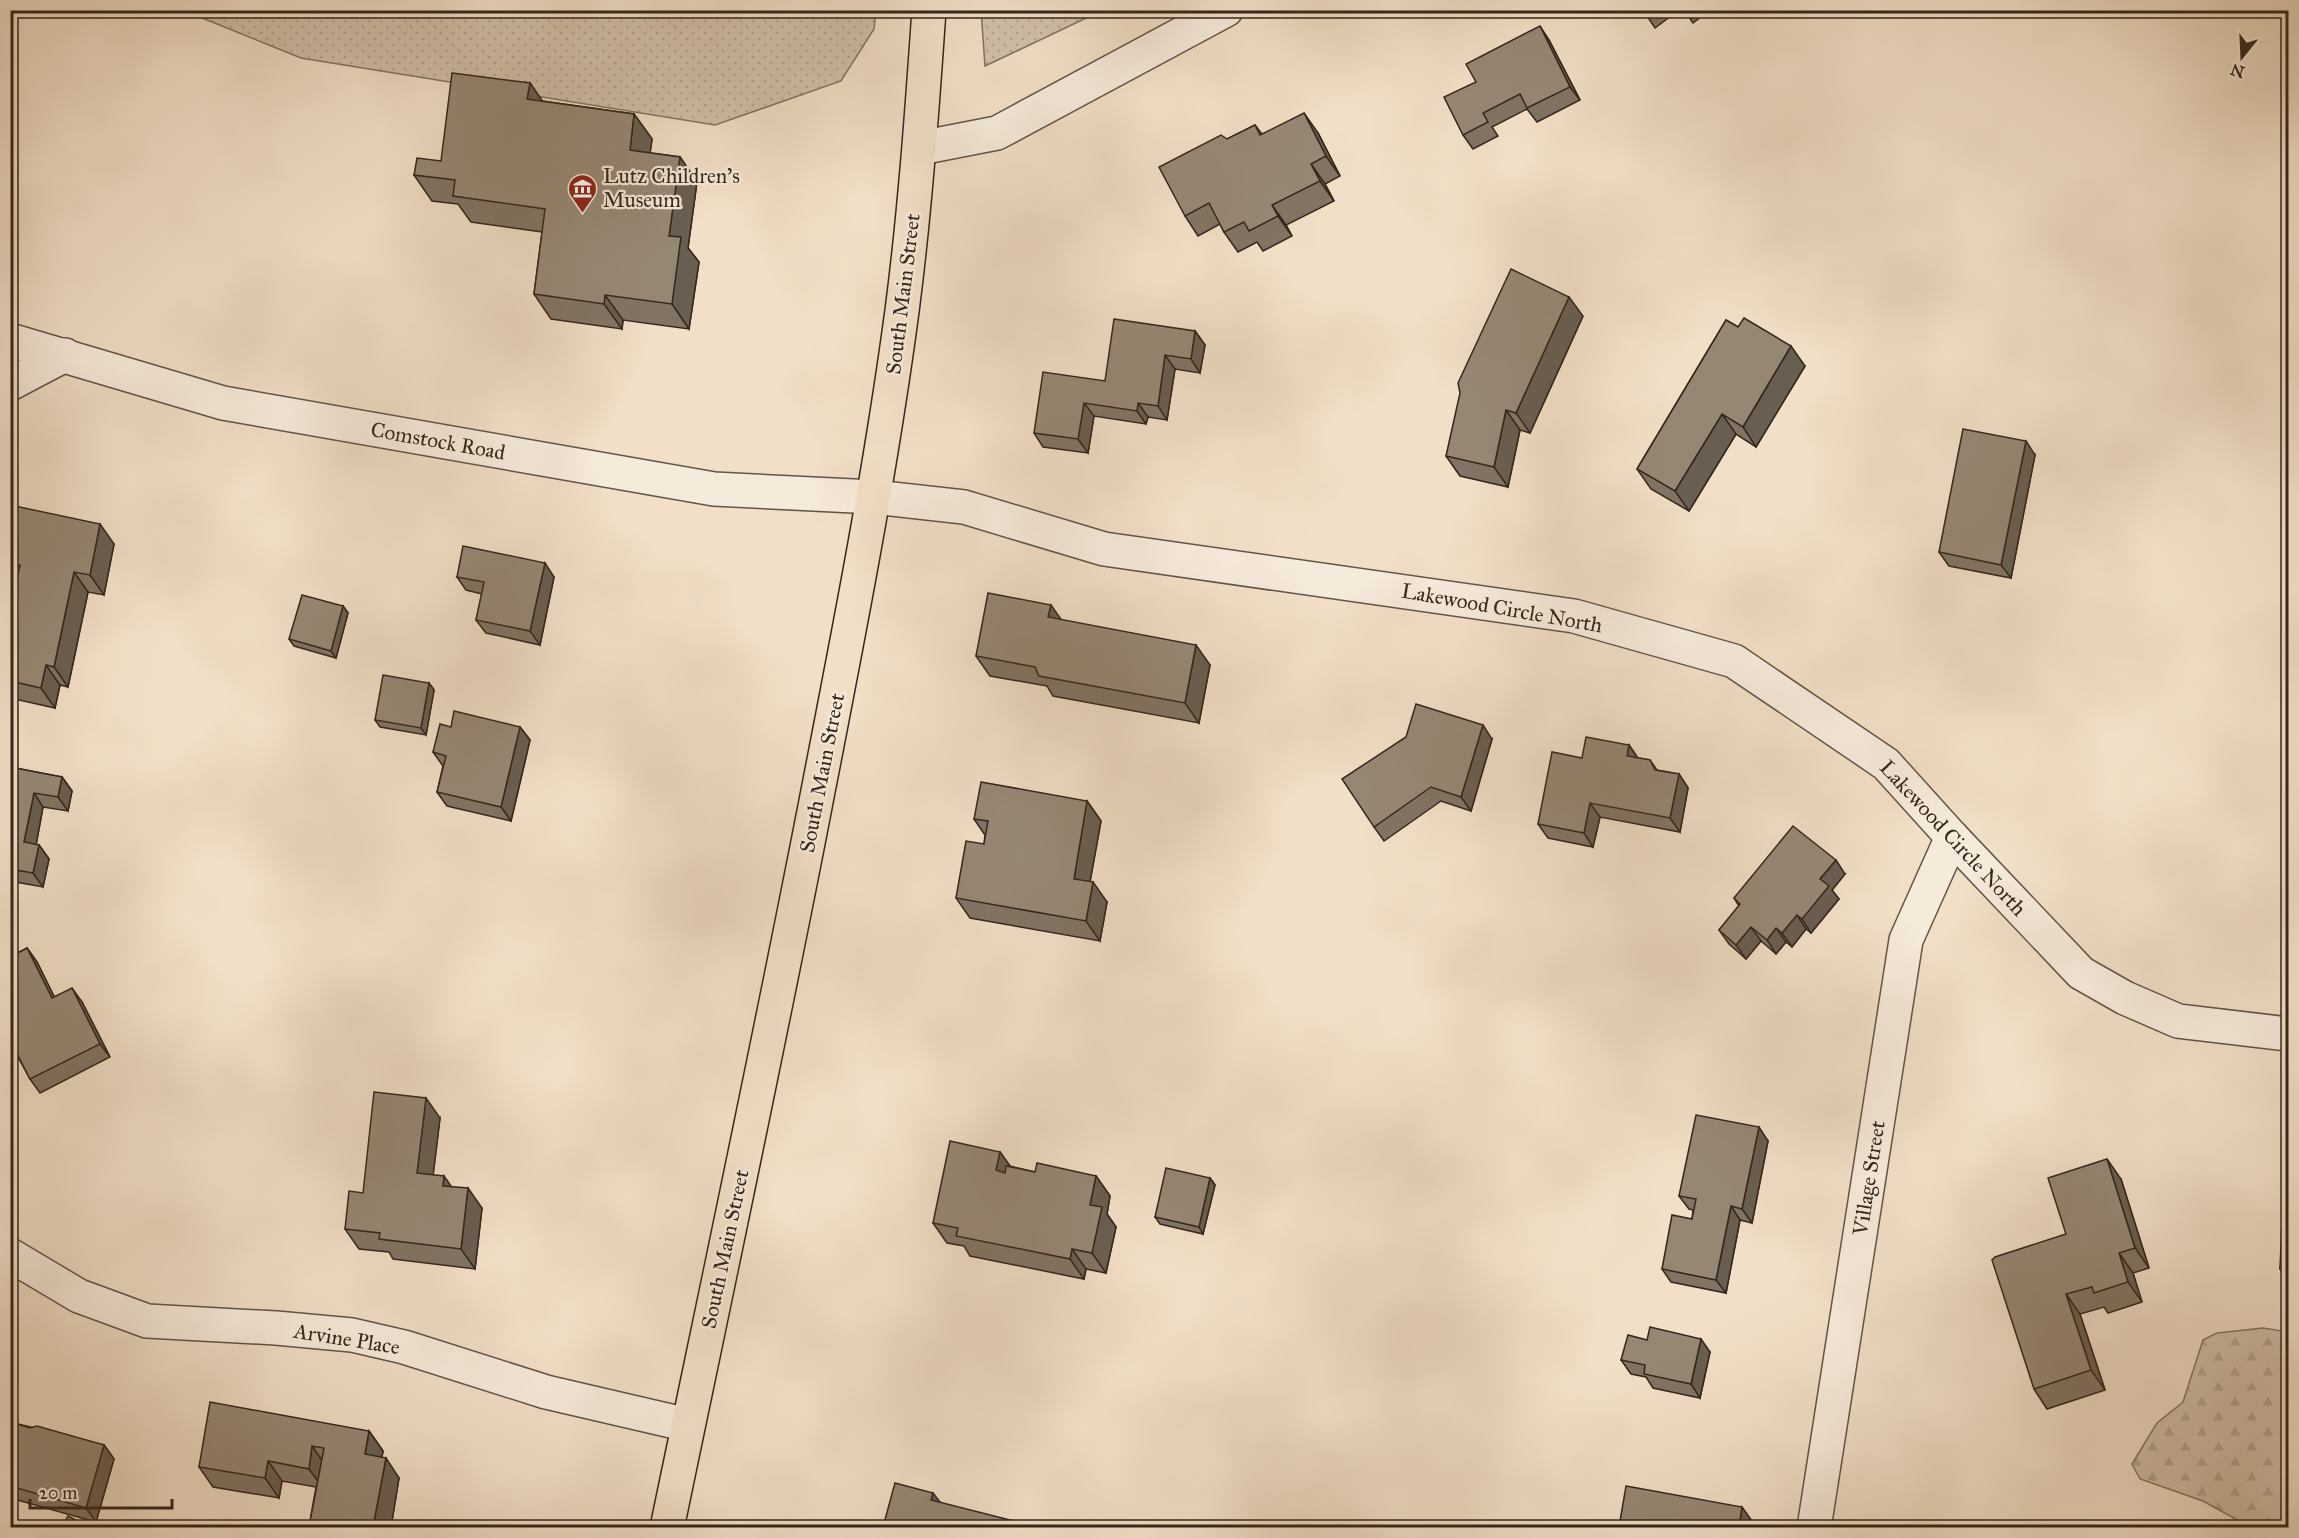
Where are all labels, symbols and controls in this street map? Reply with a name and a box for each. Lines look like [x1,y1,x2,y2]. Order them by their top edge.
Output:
north arrow [2212,27,2272,87]
text: N [2228,60,2247,82]
place label: Lutz Children's Museum [603,163,740,213]
museum icon: Lutz Children's Museum [566,172,598,214]
street label: South Main Street [880,211,926,376]
street label: Comstock Road [369,416,508,466]
street label: Lakewood Circle North [1399,578,1605,639]
street label: South Main Street [794,690,850,855]
street label: Lakewood Circle North [1874,755,2032,922]
street label: Village Street [1847,1118,1891,1238]
street label: South Main Street [695,1167,755,1331]
street label: Arvine Place [291,1318,402,1360]
scale bar [30,1472,172,1510]
text: 20 m [39,1482,77,1504]

